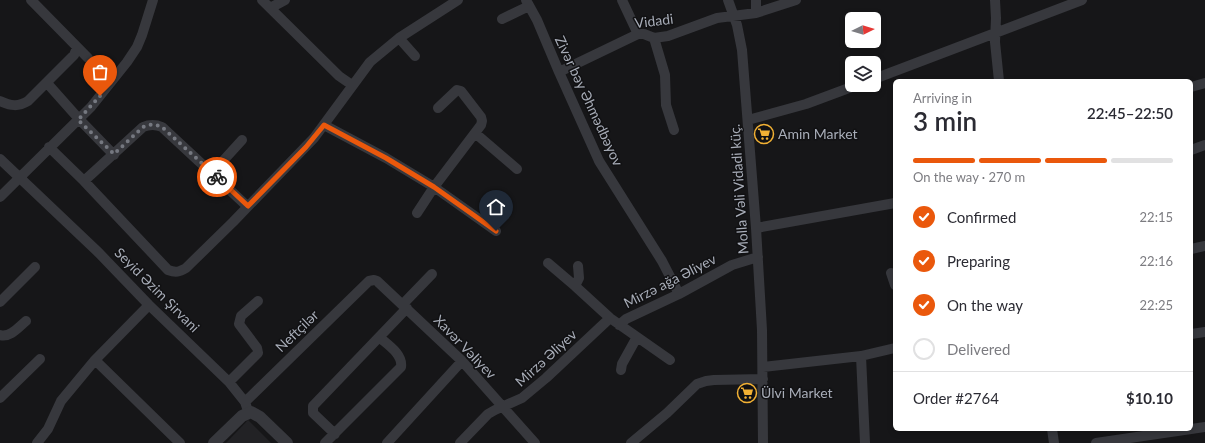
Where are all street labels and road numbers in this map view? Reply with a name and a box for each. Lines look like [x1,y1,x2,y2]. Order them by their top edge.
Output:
street label: Vidadi [634,10,674,31]
street label: Zivər bəy Əhmədbəyov [552,33,627,169]
street label: Molla Vəli Vidadi küç. [725,123,752,255]
street label: Seyid Əzim Şirvani [111,244,203,336]
street label: Mirzə ağa Əliyev [621,250,720,311]
street label: Neftçilər [272,306,322,355]
street label: Xavər Vəliyev [431,311,501,383]
street label: Mirzə Əliyev [511,325,580,390]

